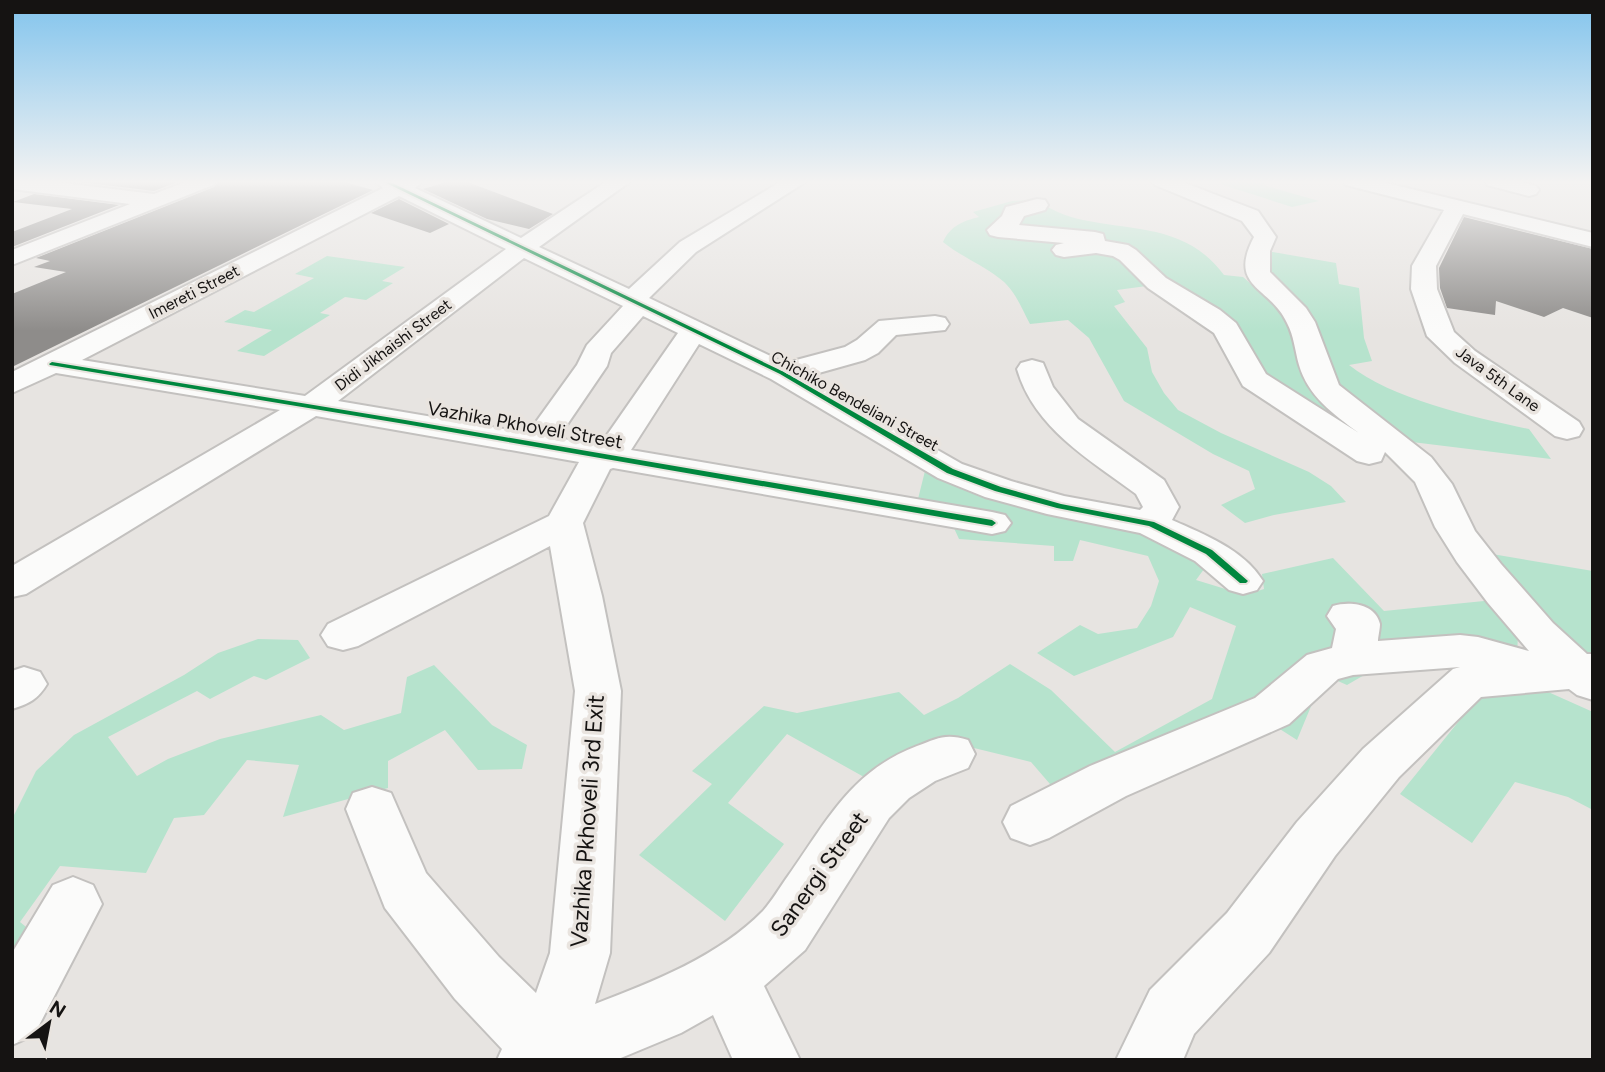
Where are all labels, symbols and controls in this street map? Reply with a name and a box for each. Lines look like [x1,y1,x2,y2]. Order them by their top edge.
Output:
street label: Imereti Street [145,261,243,323]
street label: Didi Jikhaishi Street [331,295,455,395]
street label: Java 5th Lane [1452,342,1544,416]
street label: Chichiko Bendeliani Street [768,347,942,455]
street label: Vazhika Pkhoveli Street [426,396,624,454]
street label: Vazhika Pkhoveli 3rd Exit [564,694,610,948]
street label: Sanergi Street [764,806,874,942]
north arrow [14,988,84,1058]
text: N [45,995,70,1023]

